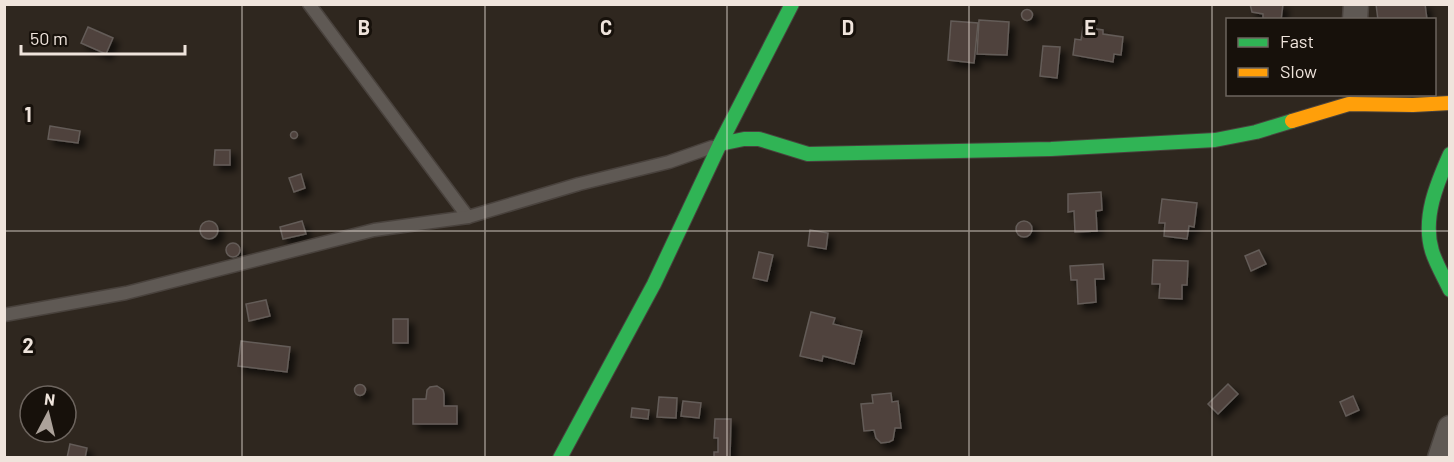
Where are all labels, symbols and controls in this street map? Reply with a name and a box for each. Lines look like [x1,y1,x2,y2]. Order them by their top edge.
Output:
text: B [358,15,370,39]
text: C [600,15,612,39]
text: D [842,15,854,39]
text: E [1084,15,1096,39]
scale bar [21,18,184,56]
legend [1226,18,1436,96]
text: 50 m [30,27,68,49]
text: Fast [1280,30,1314,52]
text: Slow [1280,60,1317,82]
text: 1 [24,102,32,126]
text: 2 [22,333,34,357]
north arrow [18,384,78,444]
text: N [43,389,56,409]

